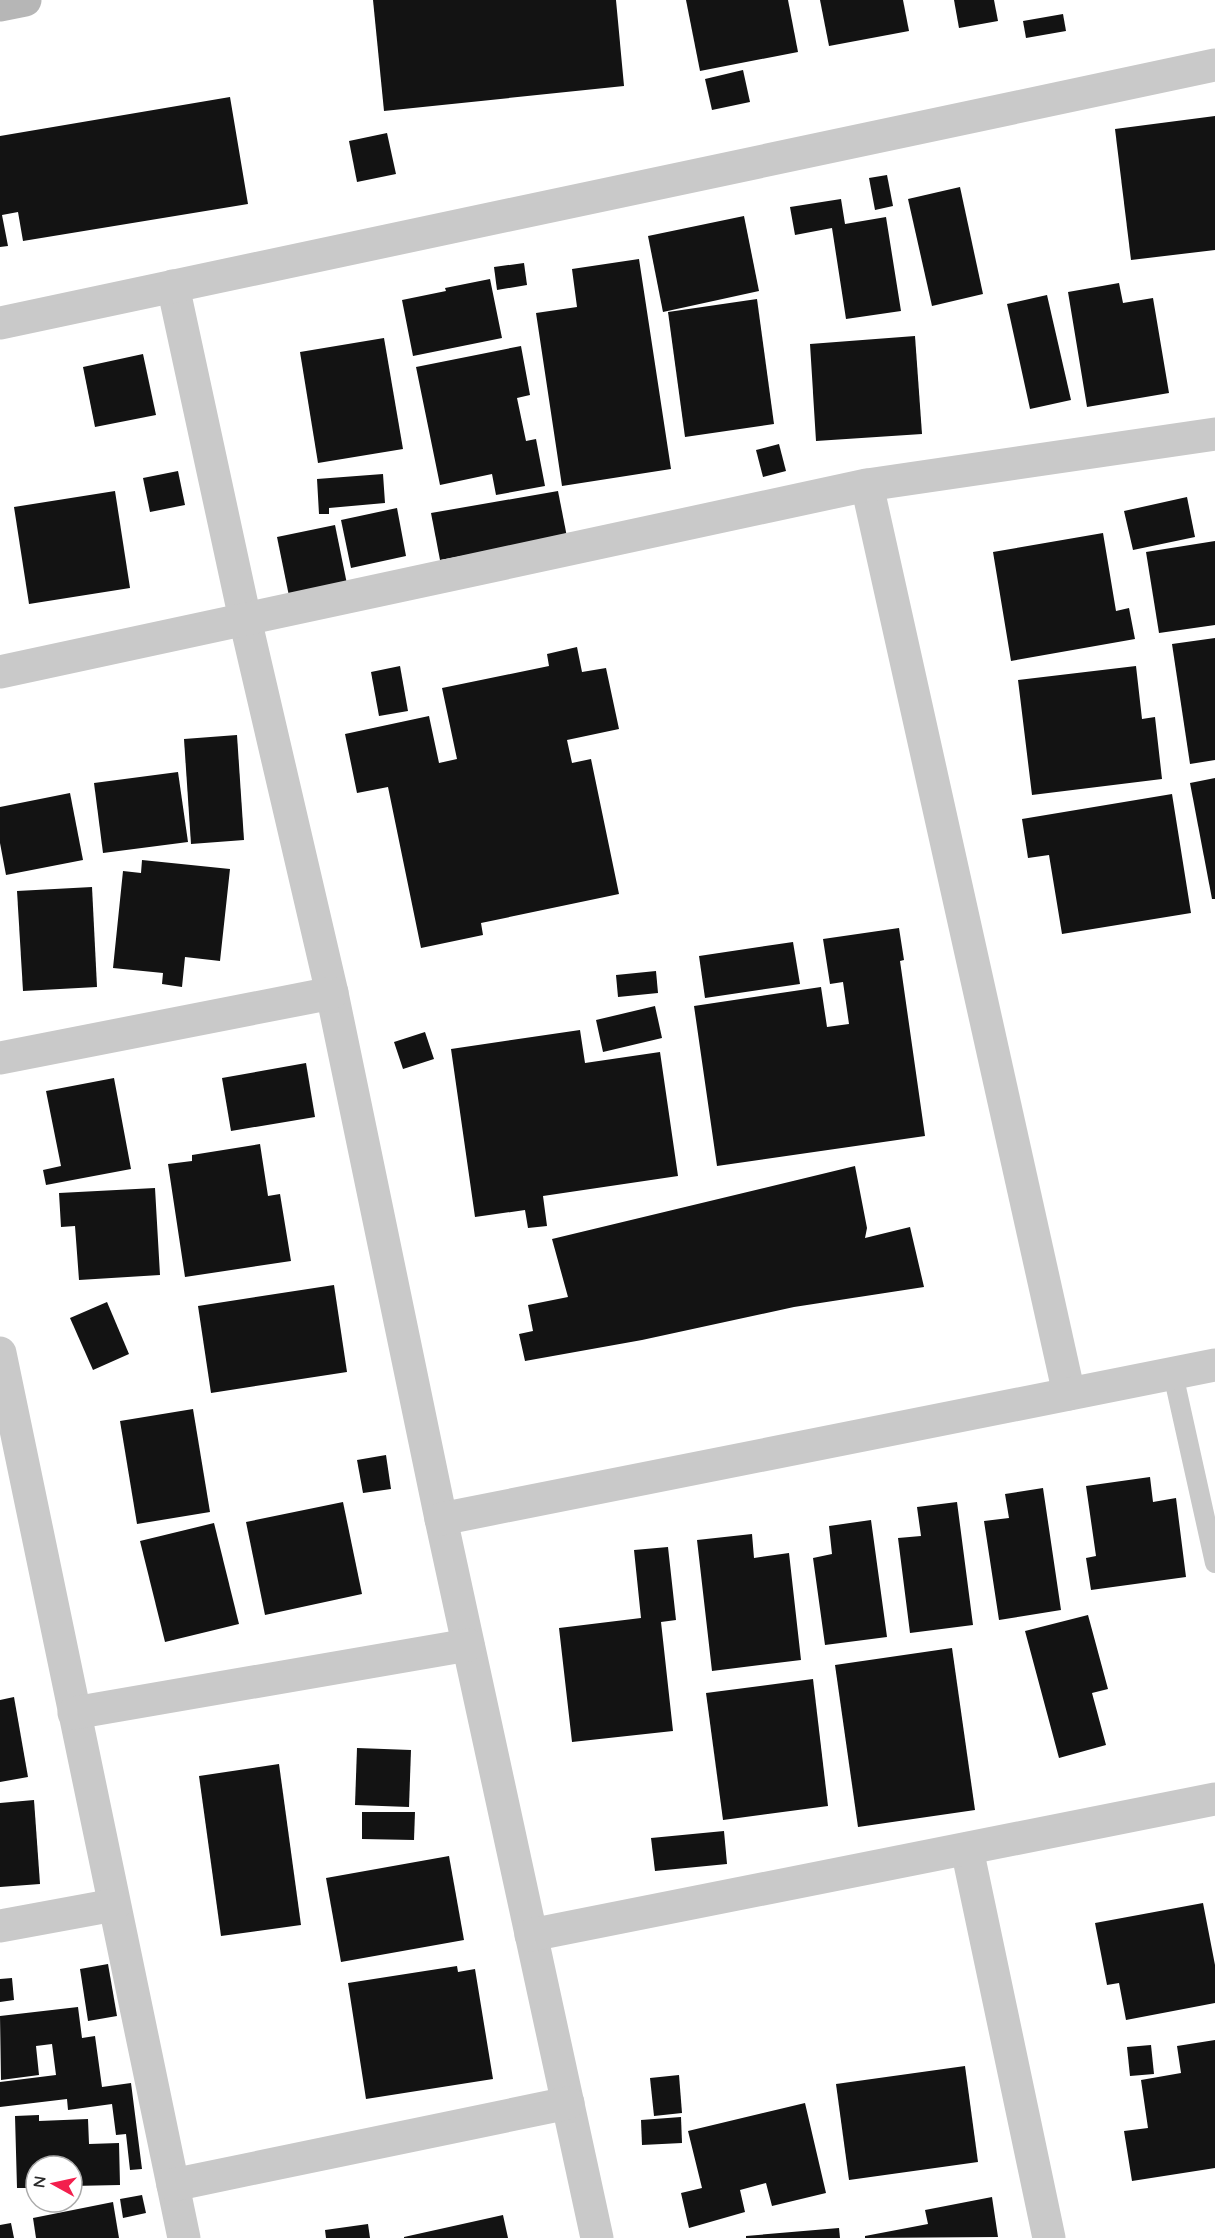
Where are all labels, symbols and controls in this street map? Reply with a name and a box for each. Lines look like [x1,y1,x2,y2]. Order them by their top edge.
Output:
north arrow [24,2154,84,2214]
text: N [28,2175,50,2189]

